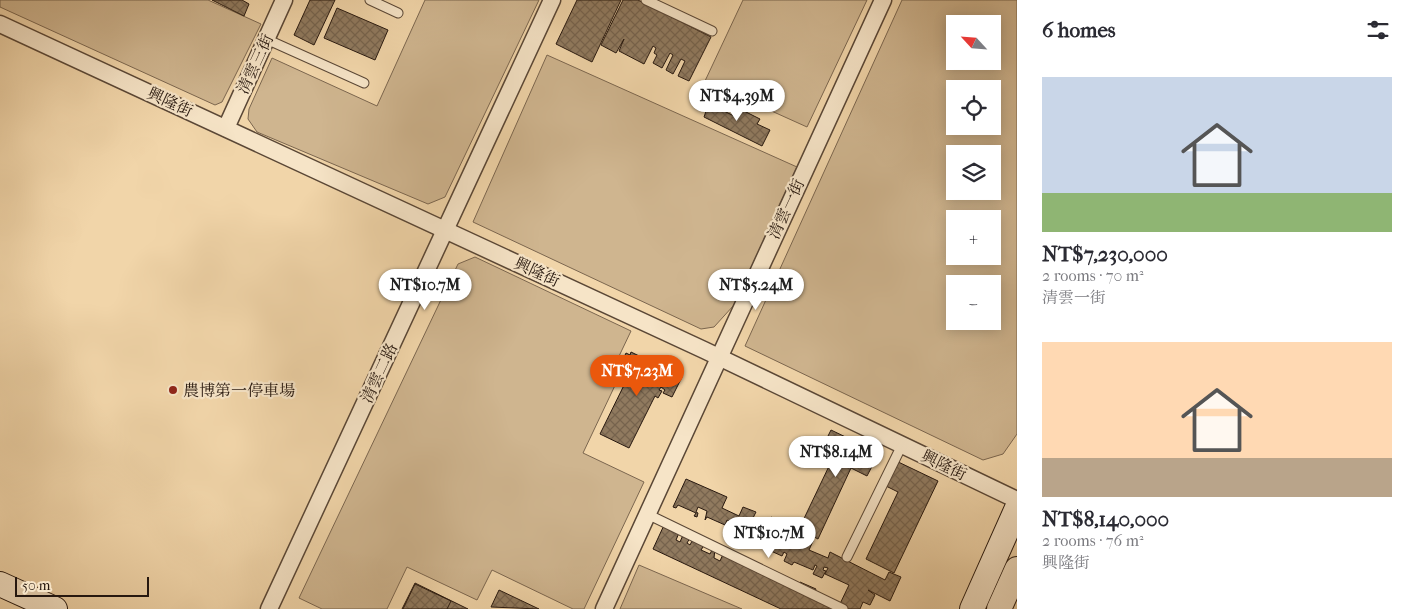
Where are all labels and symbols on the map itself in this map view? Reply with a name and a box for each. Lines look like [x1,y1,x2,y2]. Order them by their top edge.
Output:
north arrow [946,15,1001,70]
street label: 清雲三街 [233,31,277,97]
pin: NT$4.39M [685,80,789,122]
street label: 興隆街 [144,83,196,121]
street label: 清雲一街 [764,176,808,242]
street label: 興隆街 [511,253,563,291]
pin: NT$10.7M [373,268,477,311]
pin: NT$5.24M [704,268,808,311]
street label: 清雲二路 [357,340,401,406]
pin: NT$7.23M [585,354,689,397]
place label: 農博第一停車場 [183,381,295,400]
marker: 農博第一停車場 [167,384,179,396]
pin: NT$8.14M [784,436,888,478]
street label: 興隆街 [918,446,970,484]
pin: NT$10.7M [717,516,821,559]
scale bar [15,574,149,597]

